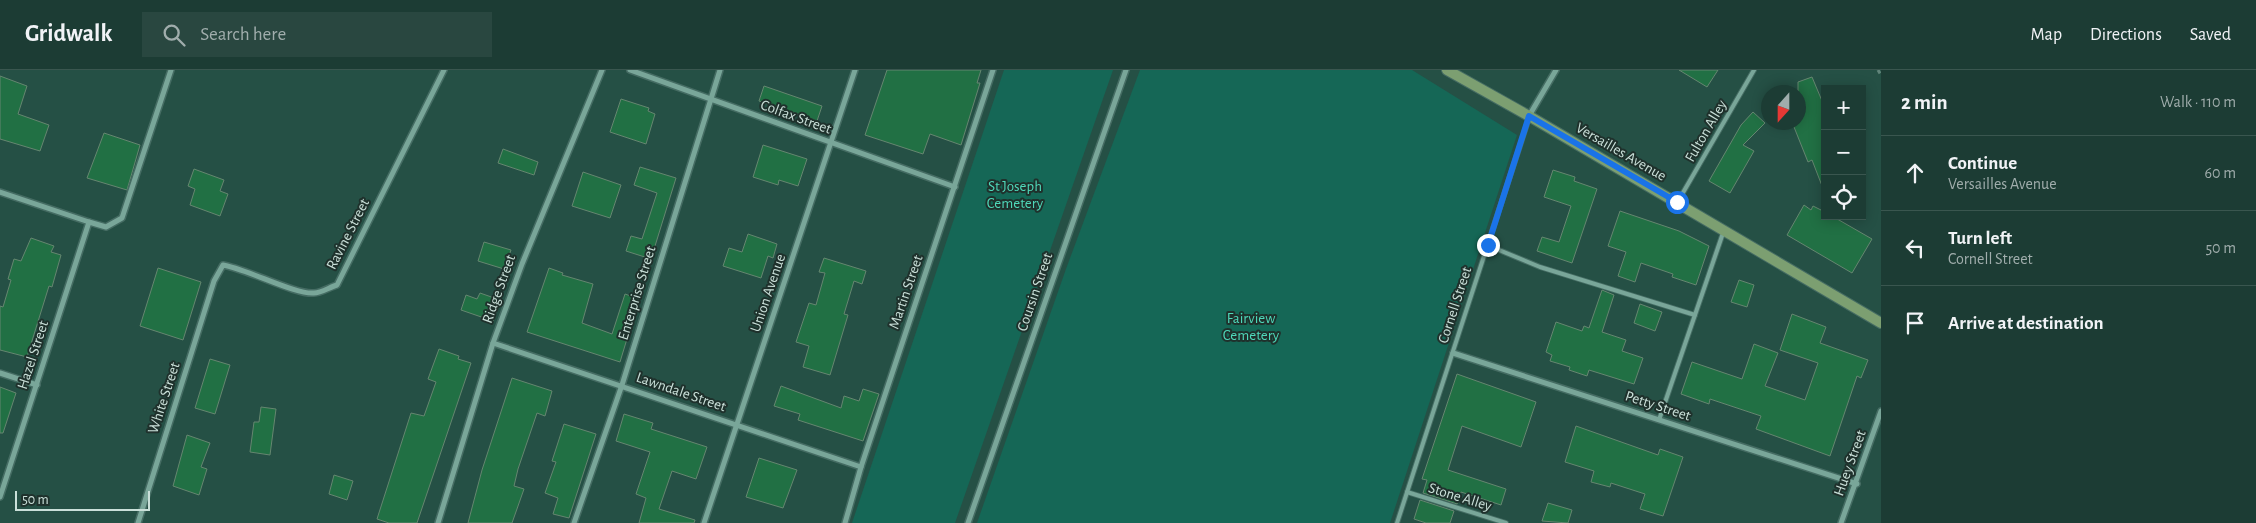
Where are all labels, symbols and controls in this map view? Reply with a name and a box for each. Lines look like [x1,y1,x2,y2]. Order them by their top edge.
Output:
search box [142,12,492,57]
icon: search [160,21,188,49]
text: Gridwalk [25,22,112,46]
text: Search here [200,25,286,44]
text: Map [2031,26,2062,44]
text: Directions [2090,26,2162,44]
text: Saved [2190,26,2231,44]
north arrow [1761,85,1806,130]
map controls [1821,85,1866,220]
button: + [1821,85,1866,130]
text: 2 min [1901,92,1948,113]
text: Walk · 110 m [2160,94,2236,110]
street label: Colfax Street [759,97,834,137]
street label: Fulton Alley [1682,97,1730,164]
street label: Versailles Avenue [1573,120,1669,184]
button: − [1821,130,1866,175]
text: Continue [1948,154,2017,173]
icon: ahead [1901,159,1929,187]
text: 60 m [2205,165,2236,181]
button: locate [1821,175,1866,220]
text: Versailles Avenue [1948,176,2057,192]
park label: St Joseph Cemetery [987,179,1044,211]
route start [1666,191,1689,214]
street label: Ravine Street [324,196,372,272]
text: Turn left [1948,229,2012,248]
route end [1477,234,1500,257]
icon: left [1901,234,1929,262]
text: 50 m [2205,240,2236,256]
street label: Enterprise Street [616,244,658,342]
street label: Coursin Street [1015,251,1055,333]
text: Cornell Street [1948,251,2033,267]
street label: Union Avenue [748,252,788,334]
street label: Ridge Street [480,253,518,325]
street label: Martin Street [886,253,926,331]
street label: Cornell Street [1436,265,1474,345]
icon: arrive [1901,309,1929,337]
park label: Fairview Cemetery [1223,311,1280,343]
text: Arrive at destination [1948,314,2104,333]
street label: Hazel Street [15,319,51,391]
street label: White Street [145,360,183,435]
street label: Lawndale Street [634,370,728,414]
street label: Petty Street [1623,388,1693,424]
street label: Huey Street [1831,428,1869,498]
street label: Stone Alley [1427,480,1494,514]
scale bar [15,488,150,511]
text: 50 m [22,493,49,507]

